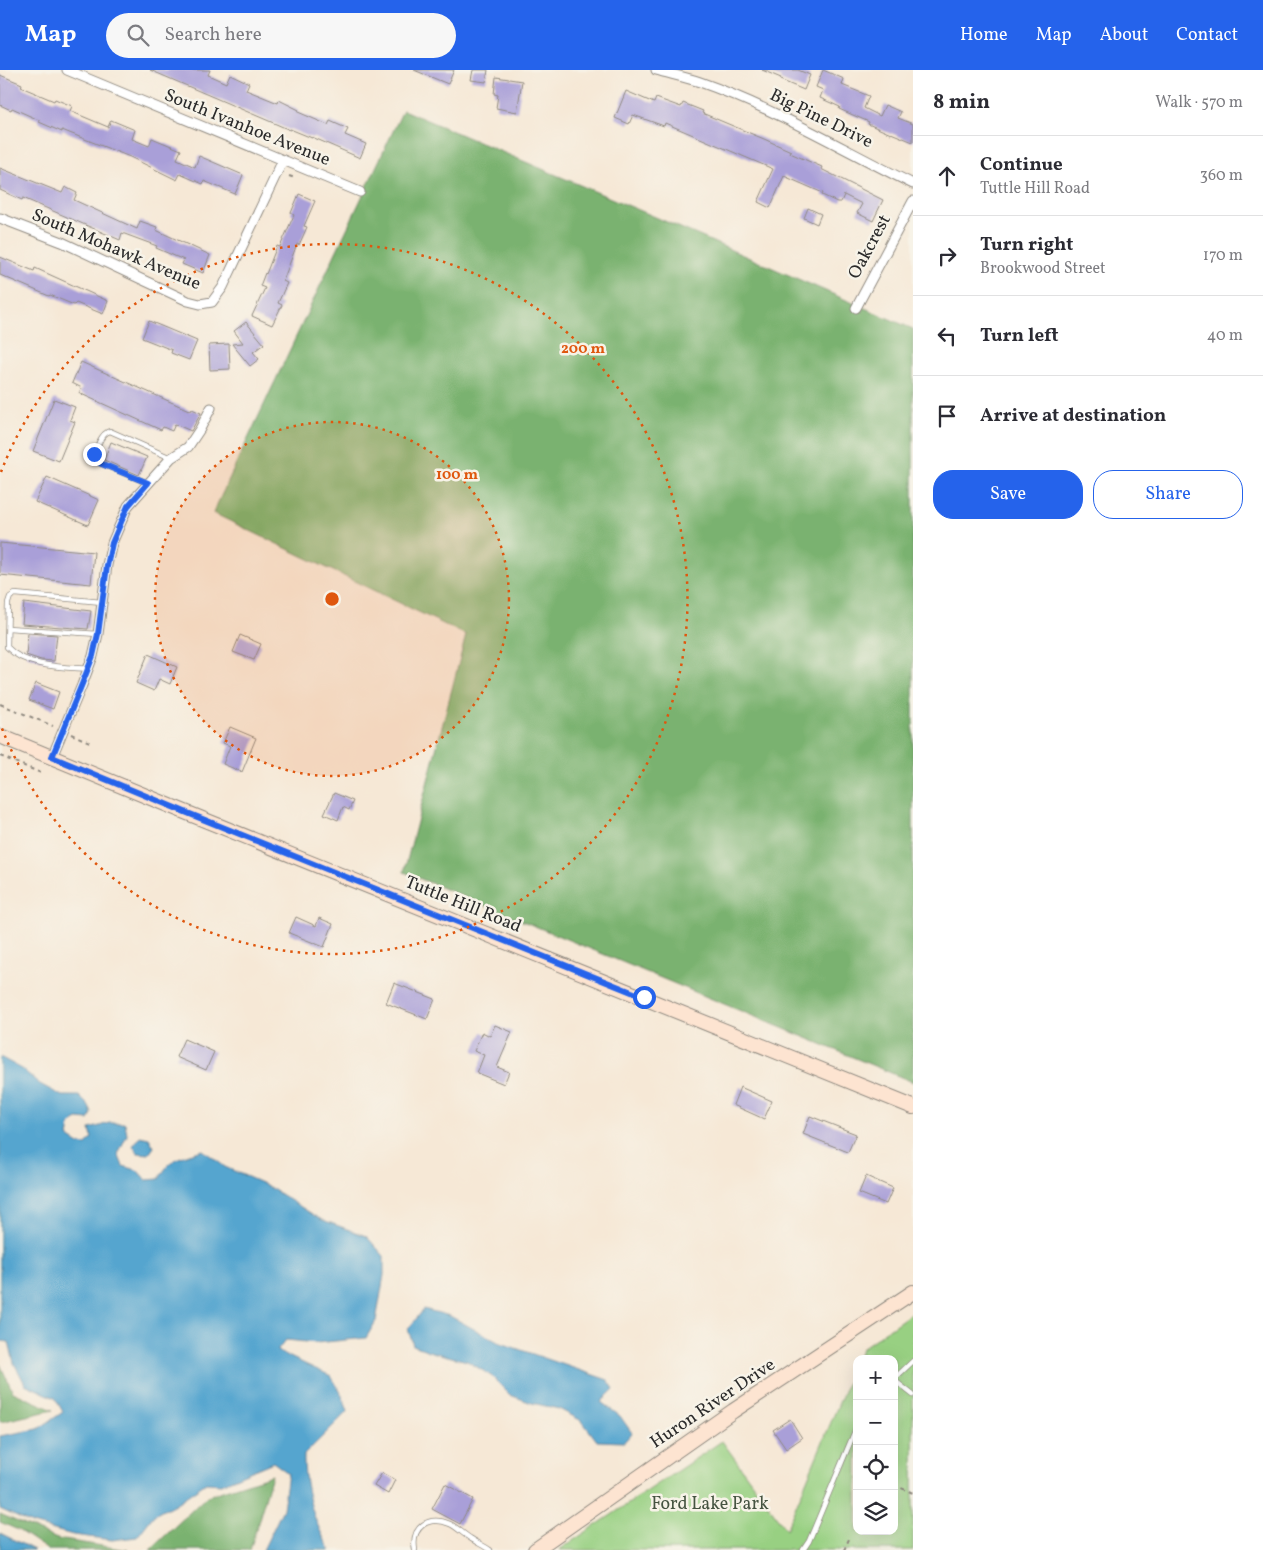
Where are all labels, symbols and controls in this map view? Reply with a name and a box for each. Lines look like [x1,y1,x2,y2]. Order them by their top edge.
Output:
search box [106,13,456,58]
text: Map [25,18,76,52]
icon: search [124,21,152,49]
text: Search here [164,22,262,48]
text: Home [960,23,1008,48]
text: Map [1036,23,1072,48]
text: About [1100,23,1148,48]
text: Contact [1176,23,1238,48]
street label: South Ivanhoe Avenue [160,83,334,173]
street label: Big Pine Drive [765,83,877,155]
text: 8 min [933,88,990,117]
text: Walk · 570 m [1155,92,1243,114]
text: Continue [980,152,1063,178]
icon: ahead [933,162,961,190]
text: 360 m [1200,165,1243,187]
text: Tuttle Hill Road [980,178,1090,200]
street label: South Mohawk Avenue [28,203,204,297]
street label: Oakcrest [843,210,897,284]
text: Turn right [980,232,1073,258]
icon: right [933,242,961,270]
text: 170 m [1203,245,1243,267]
text: Brookwood Street [980,258,1106,280]
icon: left [933,322,961,350]
text: Turn left [980,323,1059,349]
text: 40 m [1207,325,1243,347]
text: 200 m [561,339,605,360]
icon: arrive [933,402,961,430]
text: Arrive at destination [980,403,1166,429]
route end [83,443,106,466]
text: 100 m [436,465,479,486]
button: Save [933,470,1083,519]
button: Share [1093,470,1243,519]
centre of rings [323,590,341,608]
street label: Tuttle Hill Road [401,870,525,940]
route start [633,986,656,1009]
street label: Huron River Drive [646,1353,780,1455]
map controls [853,1355,898,1535]
button: + [853,1355,898,1400]
button: − [853,1400,898,1445]
button: locate [853,1445,898,1490]
button: layers [853,1490,898,1535]
park label: Ford Lake Park [651,1492,769,1517]

